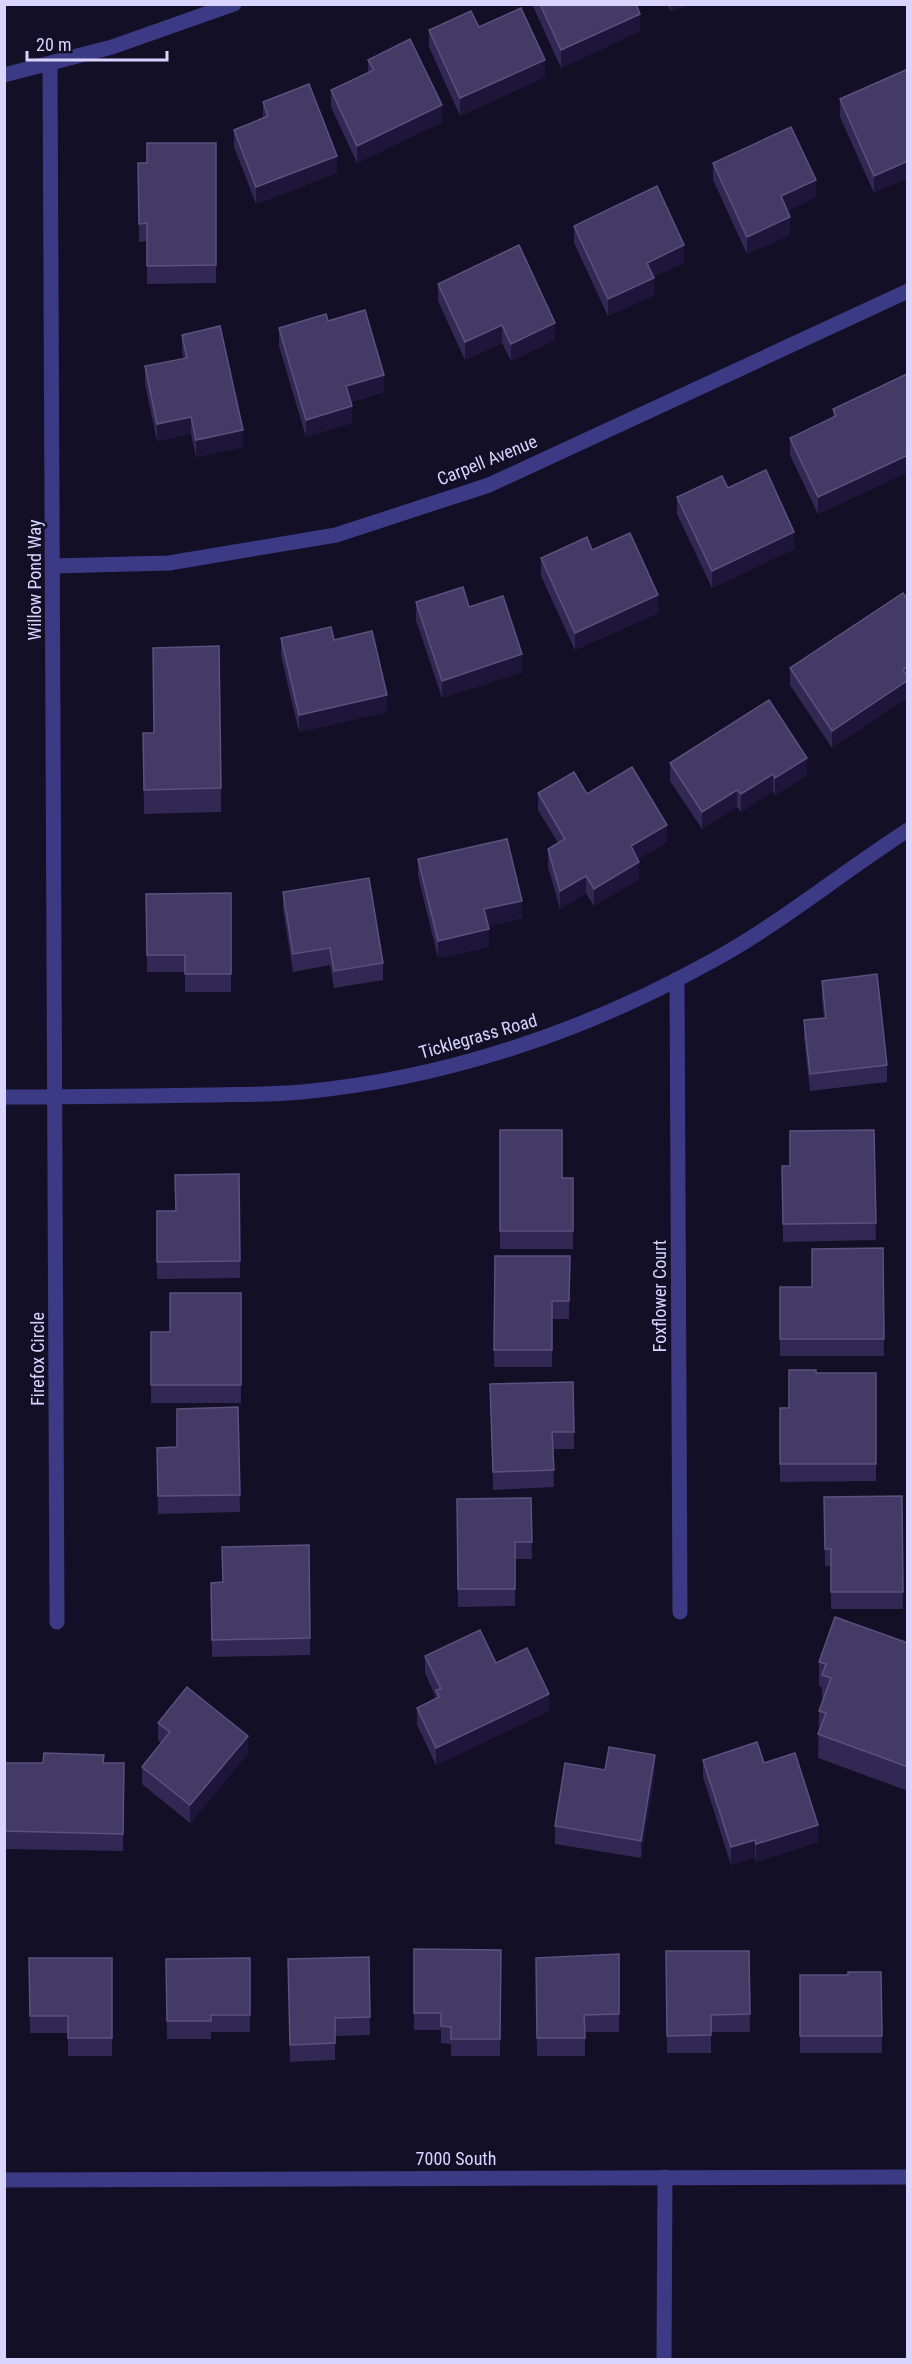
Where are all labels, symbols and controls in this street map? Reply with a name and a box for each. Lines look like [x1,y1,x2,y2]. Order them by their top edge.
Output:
scale bar [27,24,166,62]
text: 20 m [36,34,71,55]
street label: Carpell Avenue [434,430,540,490]
street label: Willow Pond Way [24,519,45,641]
street label: Ticklegrass Road [417,1009,539,1063]
street label: Foxflower Court [649,1240,670,1352]
street label: Firefox Circle [27,1312,48,1406]
street label: 7000 South [416,2148,496,2169]

